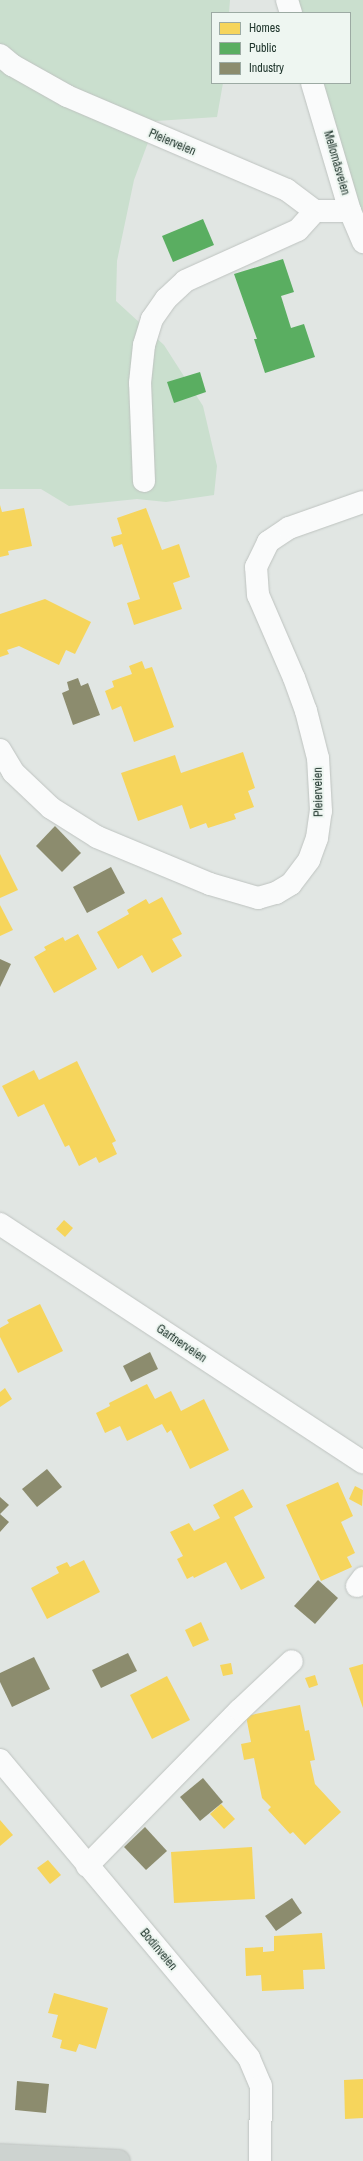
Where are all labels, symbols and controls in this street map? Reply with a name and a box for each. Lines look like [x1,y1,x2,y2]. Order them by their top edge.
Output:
legend [211,12,351,84]
text: Homes [249,20,280,36]
text: Public [249,40,276,56]
text: Industry [249,60,284,76]
street label: Pleierveien [146,127,198,159]
street label: Mellomåsveien [320,129,352,197]
street label: Pleierveien [311,767,327,817]
street label: Gartnerveien [153,1322,209,1366]
street label: Bodinveien [136,1926,180,1974]

